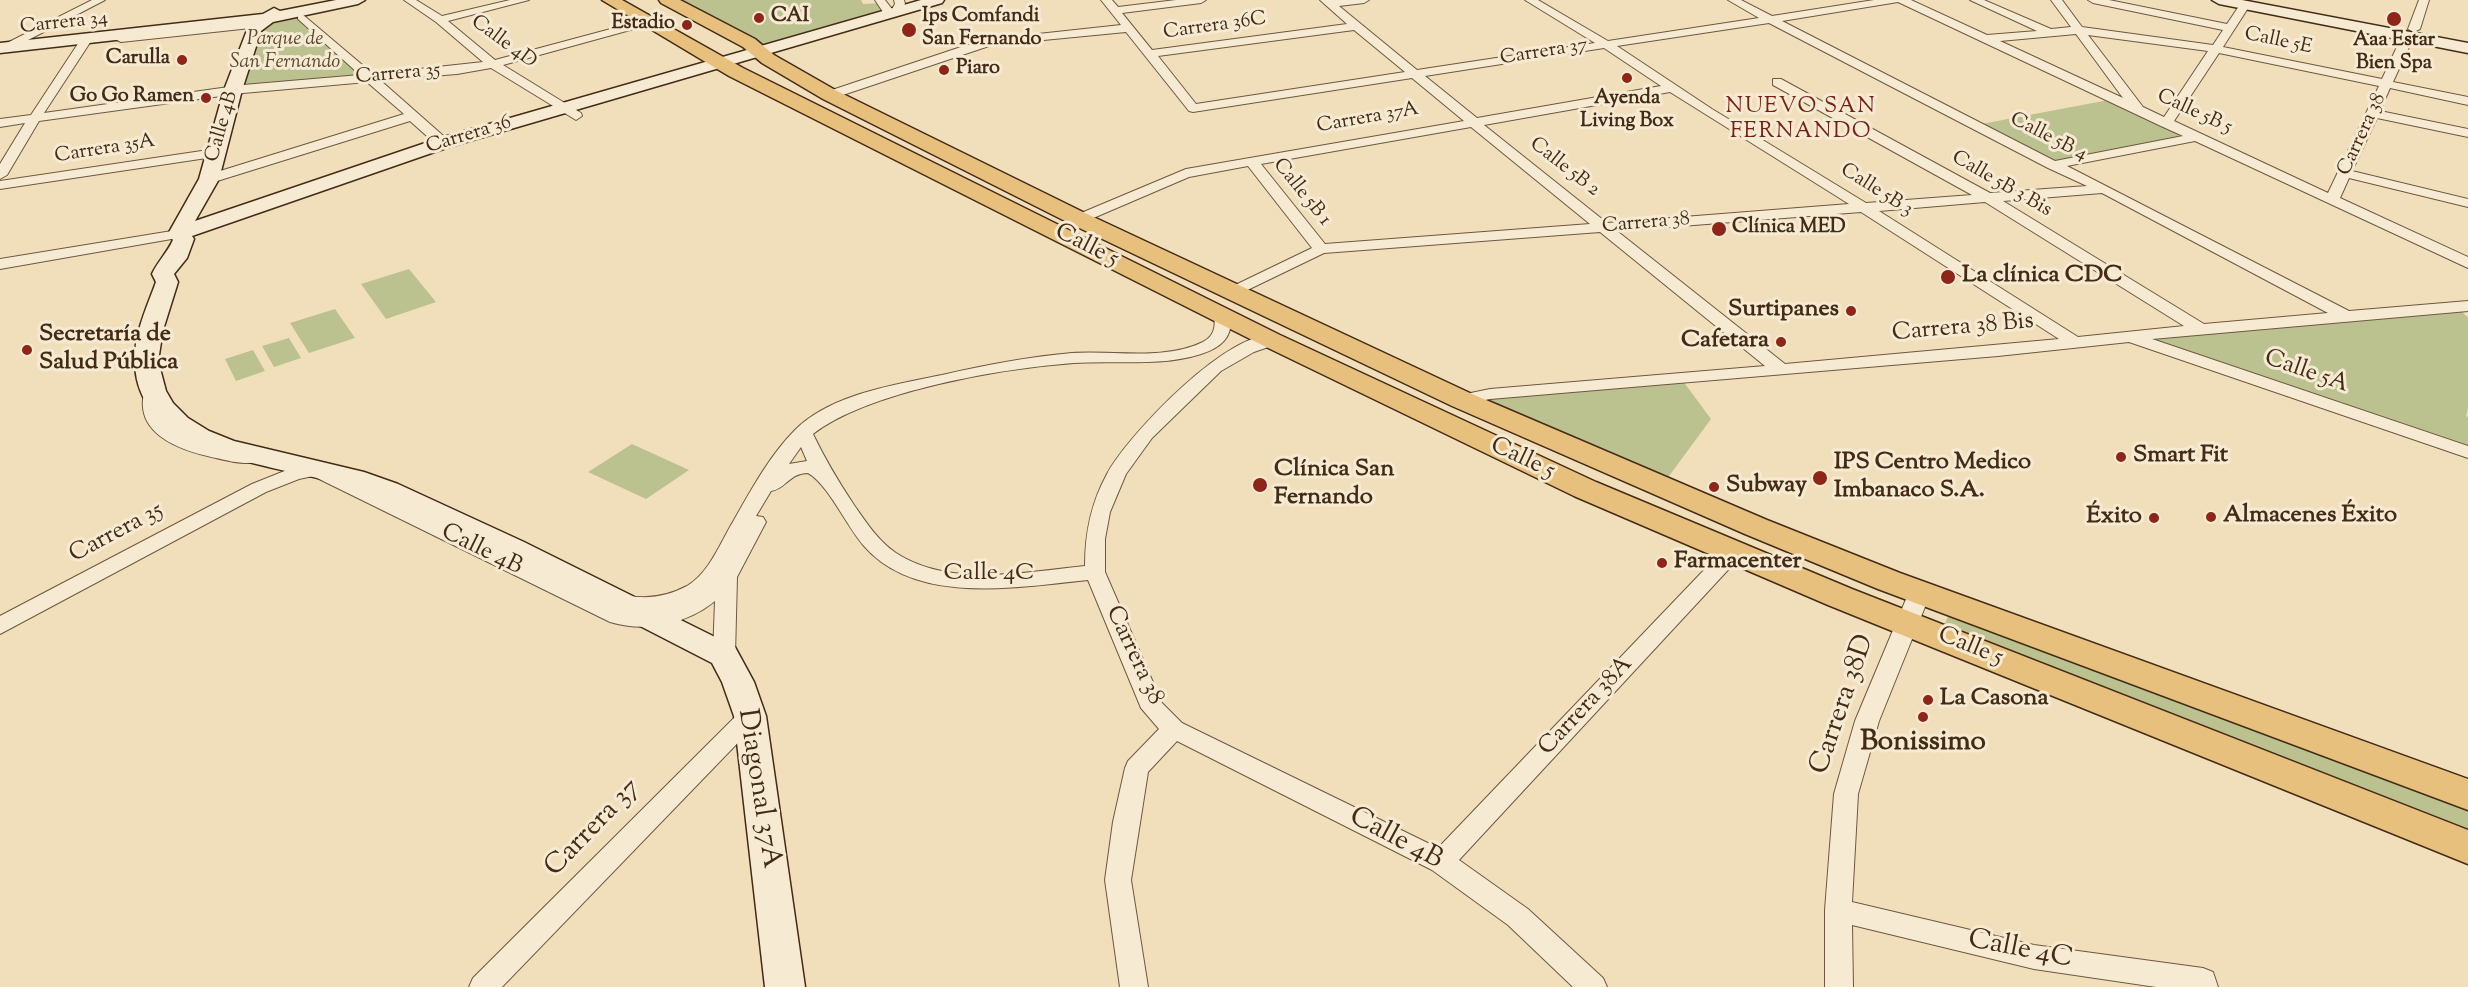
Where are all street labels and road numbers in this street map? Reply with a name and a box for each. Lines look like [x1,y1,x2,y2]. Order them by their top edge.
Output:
street label: Carrera 34 [19,7,109,41]
street label: Carrera 36C [1162,8,1268,46]
street label: Calle 4D [465,11,541,75]
street label: Calle 5E [2242,23,2314,61]
street label: Carrera 37 [1499,34,1589,72]
street label: Carrera 35 [355,59,441,91]
street label: Calle 5B 5 [2153,85,2235,141]
street label: Calle 4B [202,89,244,165]
street label: Carrera 38 [2333,90,2393,180]
street label: Carrera 37A [1315,98,1421,140]
street label: Calle 5B 4 [2005,108,2091,168]
street label: Carrera 36 [423,112,515,160]
street label: Carrera 35A [53,130,157,170]
street label: Calle 5B 2 [1524,133,1604,203]
street label: Calle 5B 3 Bis [1947,147,2055,223]
street label: Calle 5B 1 [1266,154,1336,232]
street label: Calle 5B 3 [1835,159,1917,223]
street label: Carrera 38 [1601,208,1691,240]
street label: Calle 5 [1049,219,1123,275]
street label: Carrera 38 Bis [1891,308,2035,350]
street label: Calle 5A [2260,345,2352,401]
street label: Calle 5 [1485,433,1559,487]
street label: Carrera 35 [65,497,169,571]
street label: Calle 4B [436,519,526,583]
street label: Calle 4C [944,561,1034,589]
street label: Carrera 38 [1098,602,1168,710]
street label: Calle 5 [1933,622,2007,674]
street label: Carrera 38D [1804,631,1884,779]
street label: Carrera 38A [1534,651,1640,763]
street label: Diagonal 37A [728,707,786,871]
street label: Carrera 37 [539,773,649,885]
street label: Calle 4B [1342,801,1448,879]
street label: Calle 4C [1965,924,2075,978]

